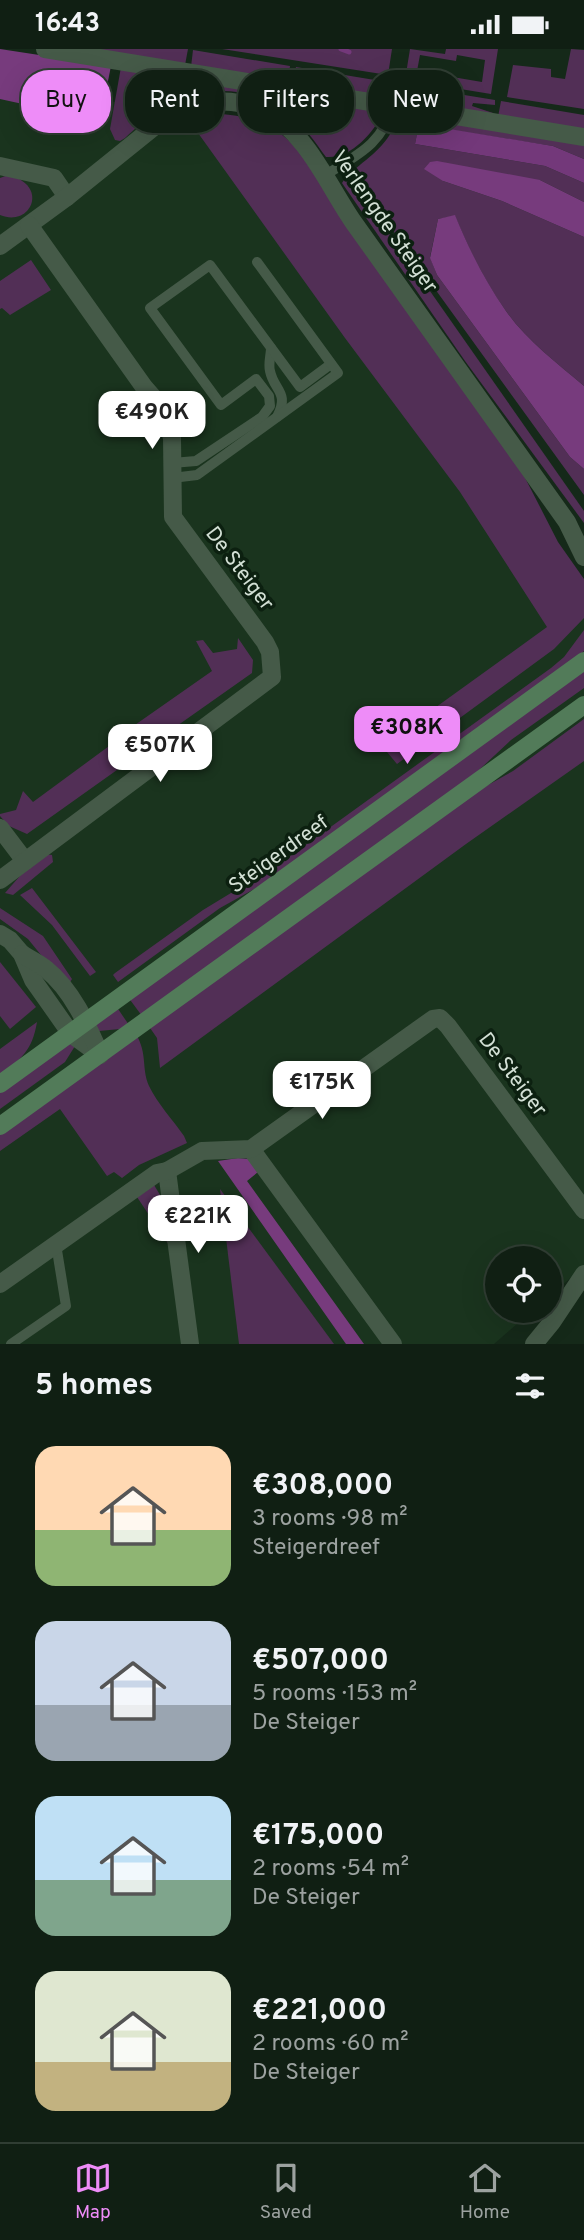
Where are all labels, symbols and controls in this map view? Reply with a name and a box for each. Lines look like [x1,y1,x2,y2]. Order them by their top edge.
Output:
text: 16:43 [35,8,100,41]
chip: Buy [21,70,111,133]
chip: Rent [125,70,224,133]
chip: Filters [238,70,354,133]
chip: New [368,70,463,133]
street label: Verlengde Steiger [325,145,443,299]
pin: €490K [103,391,201,451]
text: €490K [114,399,190,428]
street label: De Steiger [199,522,279,616]
pin: €308K [358,707,456,766]
text: €308K [370,714,444,743]
pin: €507K [111,725,209,784]
text: €507K [124,732,196,761]
street label: Steigerdreef [224,810,334,900]
street label: De Steiger [472,1028,552,1122]
pin: €175K [273,1061,371,1121]
text: €175K [289,1069,355,1098]
pin: €221K [149,1195,247,1255]
text: €221K [164,1203,232,1232]
map controls [485,1246,562,1323]
button: locate [485,1246,562,1323]
icon: filters [511,1367,549,1405]
text: 5 homes [35,1368,153,1405]
text: €308,000 [252,1468,393,1505]
icon: home [91,1474,175,1558]
text: 3 rooms · 98 m² [252,1505,408,1534]
text: Steigerdreef [252,1534,380,1563]
text: €507,000 [252,1643,389,1680]
icon: home [91,1649,175,1733]
text: 5 rooms · 153 m² [252,1680,417,1709]
text: De Steiger [252,1709,360,1738]
text: €175,000 [252,1818,384,1855]
icon: home [91,1824,175,1908]
text: 2 rooms · 54 m² [252,1855,409,1884]
text: De Steiger [252,1884,360,1913]
text: €221,000 [252,1993,387,2030]
icon: home [91,1999,175,2083]
text: 2 rooms · 60 m² [252,2030,409,2059]
text: De Steiger [252,2059,360,2088]
tab: Map [74,2159,112,2225]
tab: Saved [260,2159,312,2225]
tab: Home [460,2159,510,2225]

